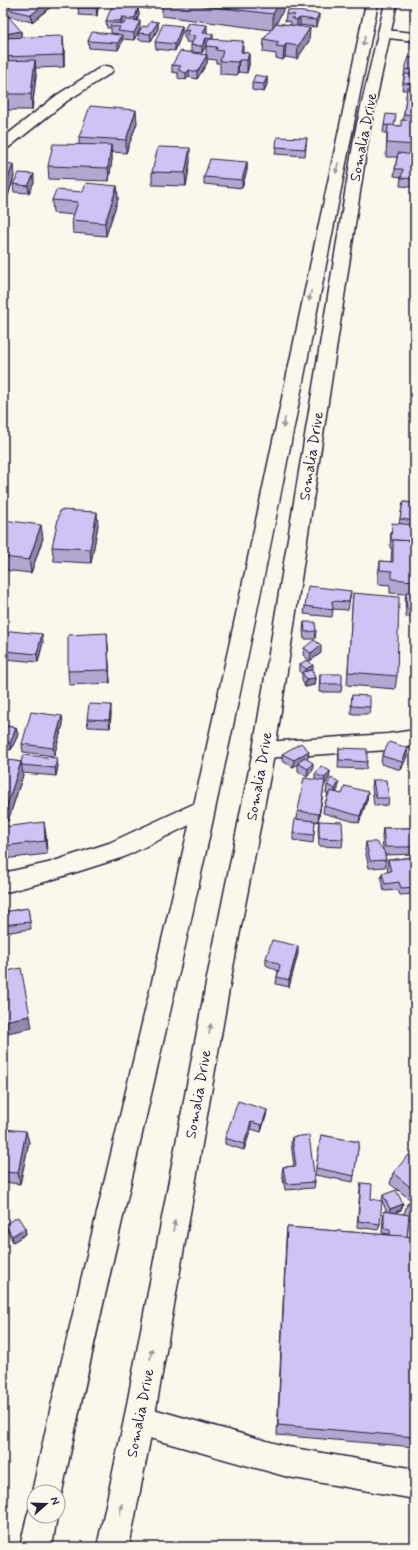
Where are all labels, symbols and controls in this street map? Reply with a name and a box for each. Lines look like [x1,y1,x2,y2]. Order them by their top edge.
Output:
one-way arrow [360,35,366,47]
street label: Somalia Drive [346,91,382,183]
one-way arrow [334,162,340,175]
one-way arrow [307,289,313,302]
street label: Somalia Drive [295,410,329,502]
one-way arrow [281,417,287,429]
street label: Somalia Drive [242,730,278,822]
one-way arrow [207,1023,213,1035]
street label: Somalia Drive [181,1048,217,1140]
one-way arrow [171,1220,177,1232]
one-way arrow [148,1348,154,1360]
street label: Somalia Drive [123,1367,159,1459]
north arrow [26,1484,66,1524]
text: N [47,1495,62,1507]
one-way arrow [118,1503,124,1515]

